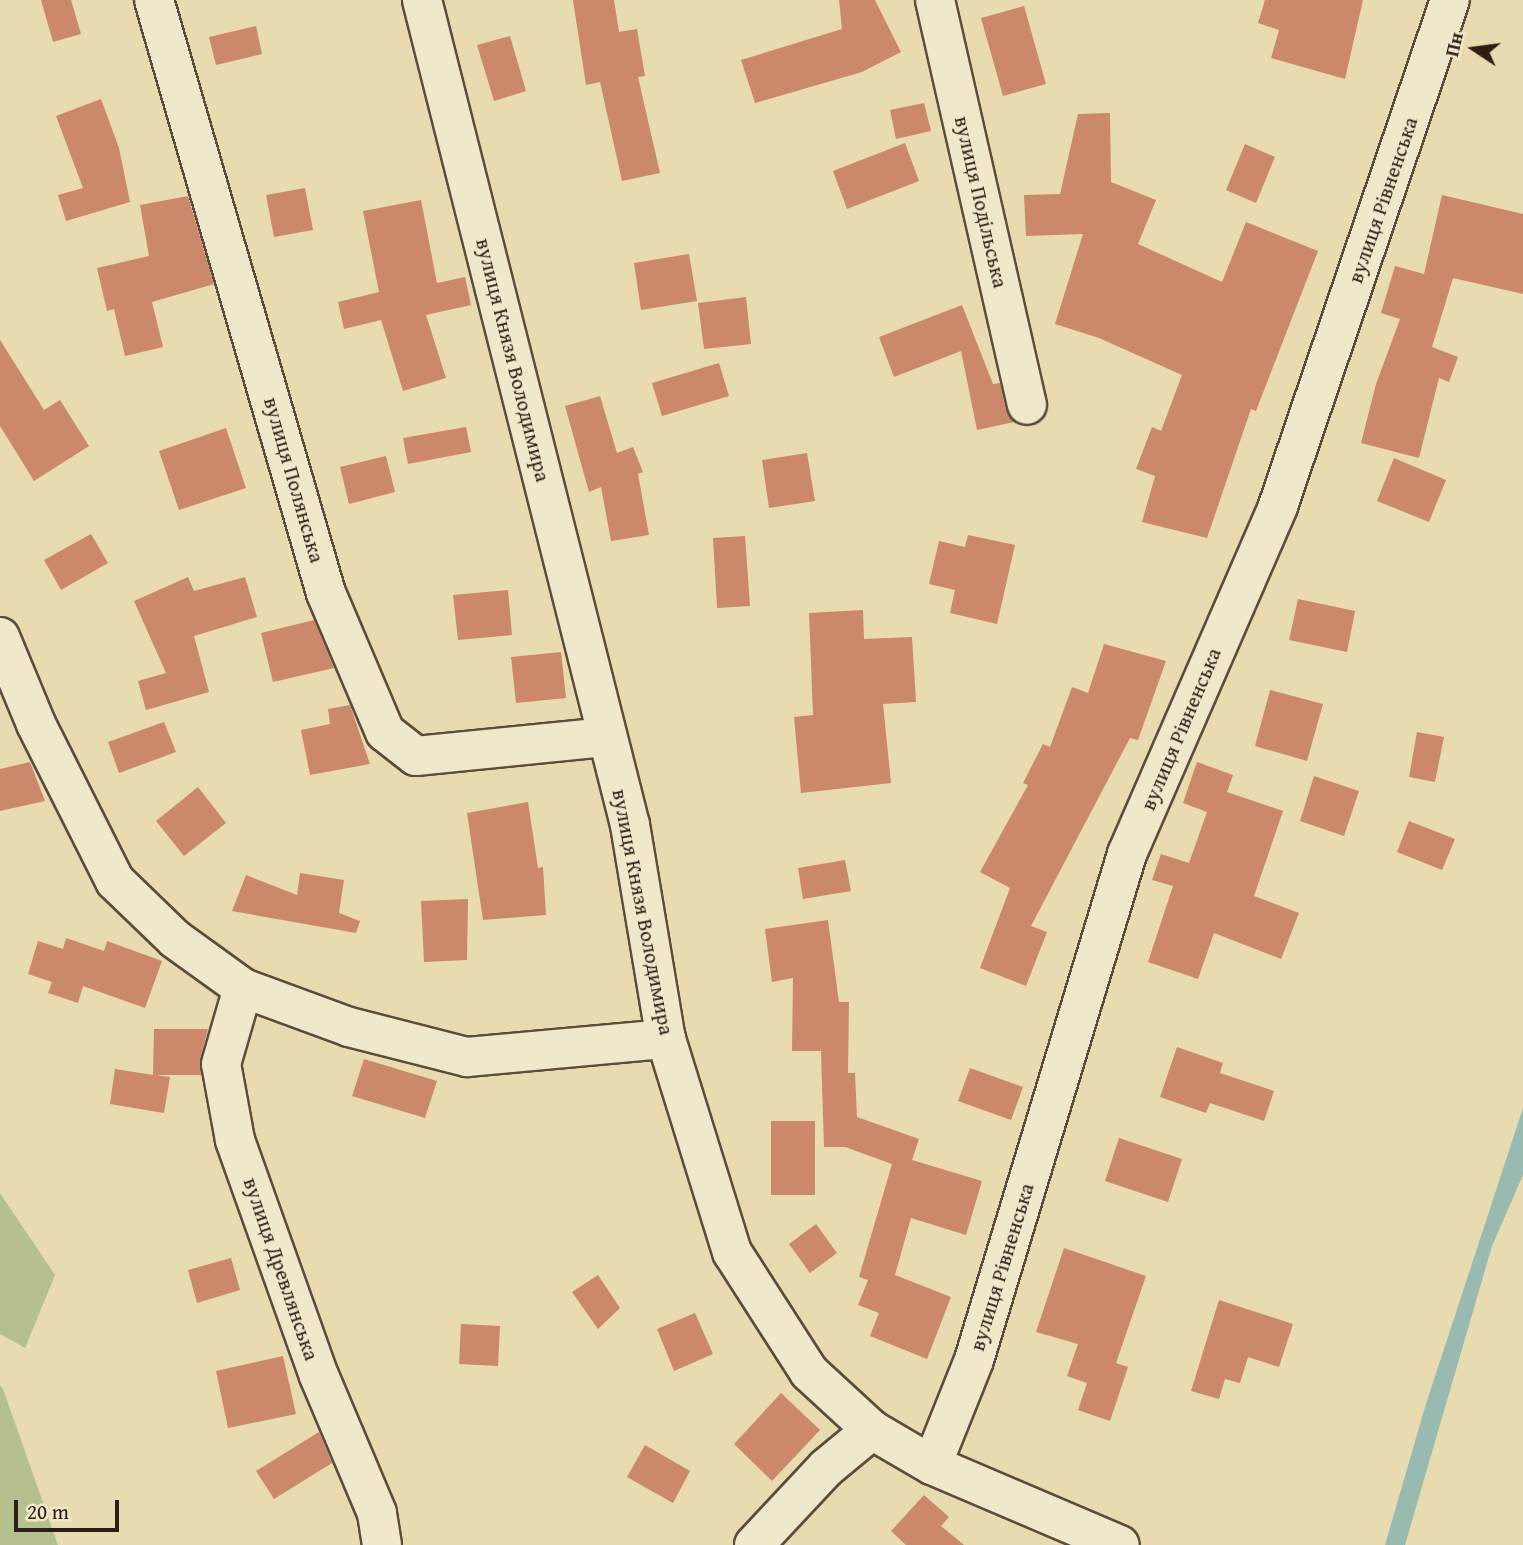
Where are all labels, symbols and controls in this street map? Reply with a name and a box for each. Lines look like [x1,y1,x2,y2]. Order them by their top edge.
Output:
north arrow [1439,14,1509,84]
text: Пн [1437,29,1470,59]
street label: вулиця Подільська [949,114,1013,290]
street label: вулиця Рівненська [1343,114,1423,286]
street label: вулиця Князя Володимира [471,236,555,484]
street label: вулиця Полянська [258,394,330,566]
street label: вулиця Рівненська [1135,644,1227,814]
street label: вулиця Князя Володимира [607,787,679,1037]
street label: вулиця Древлянська [238,1174,324,1364]
street label: вулиця Рівненська [965,1180,1039,1354]
scale bar [18,1486,122,1530]
text: 20 m [27,1496,69,1527]

